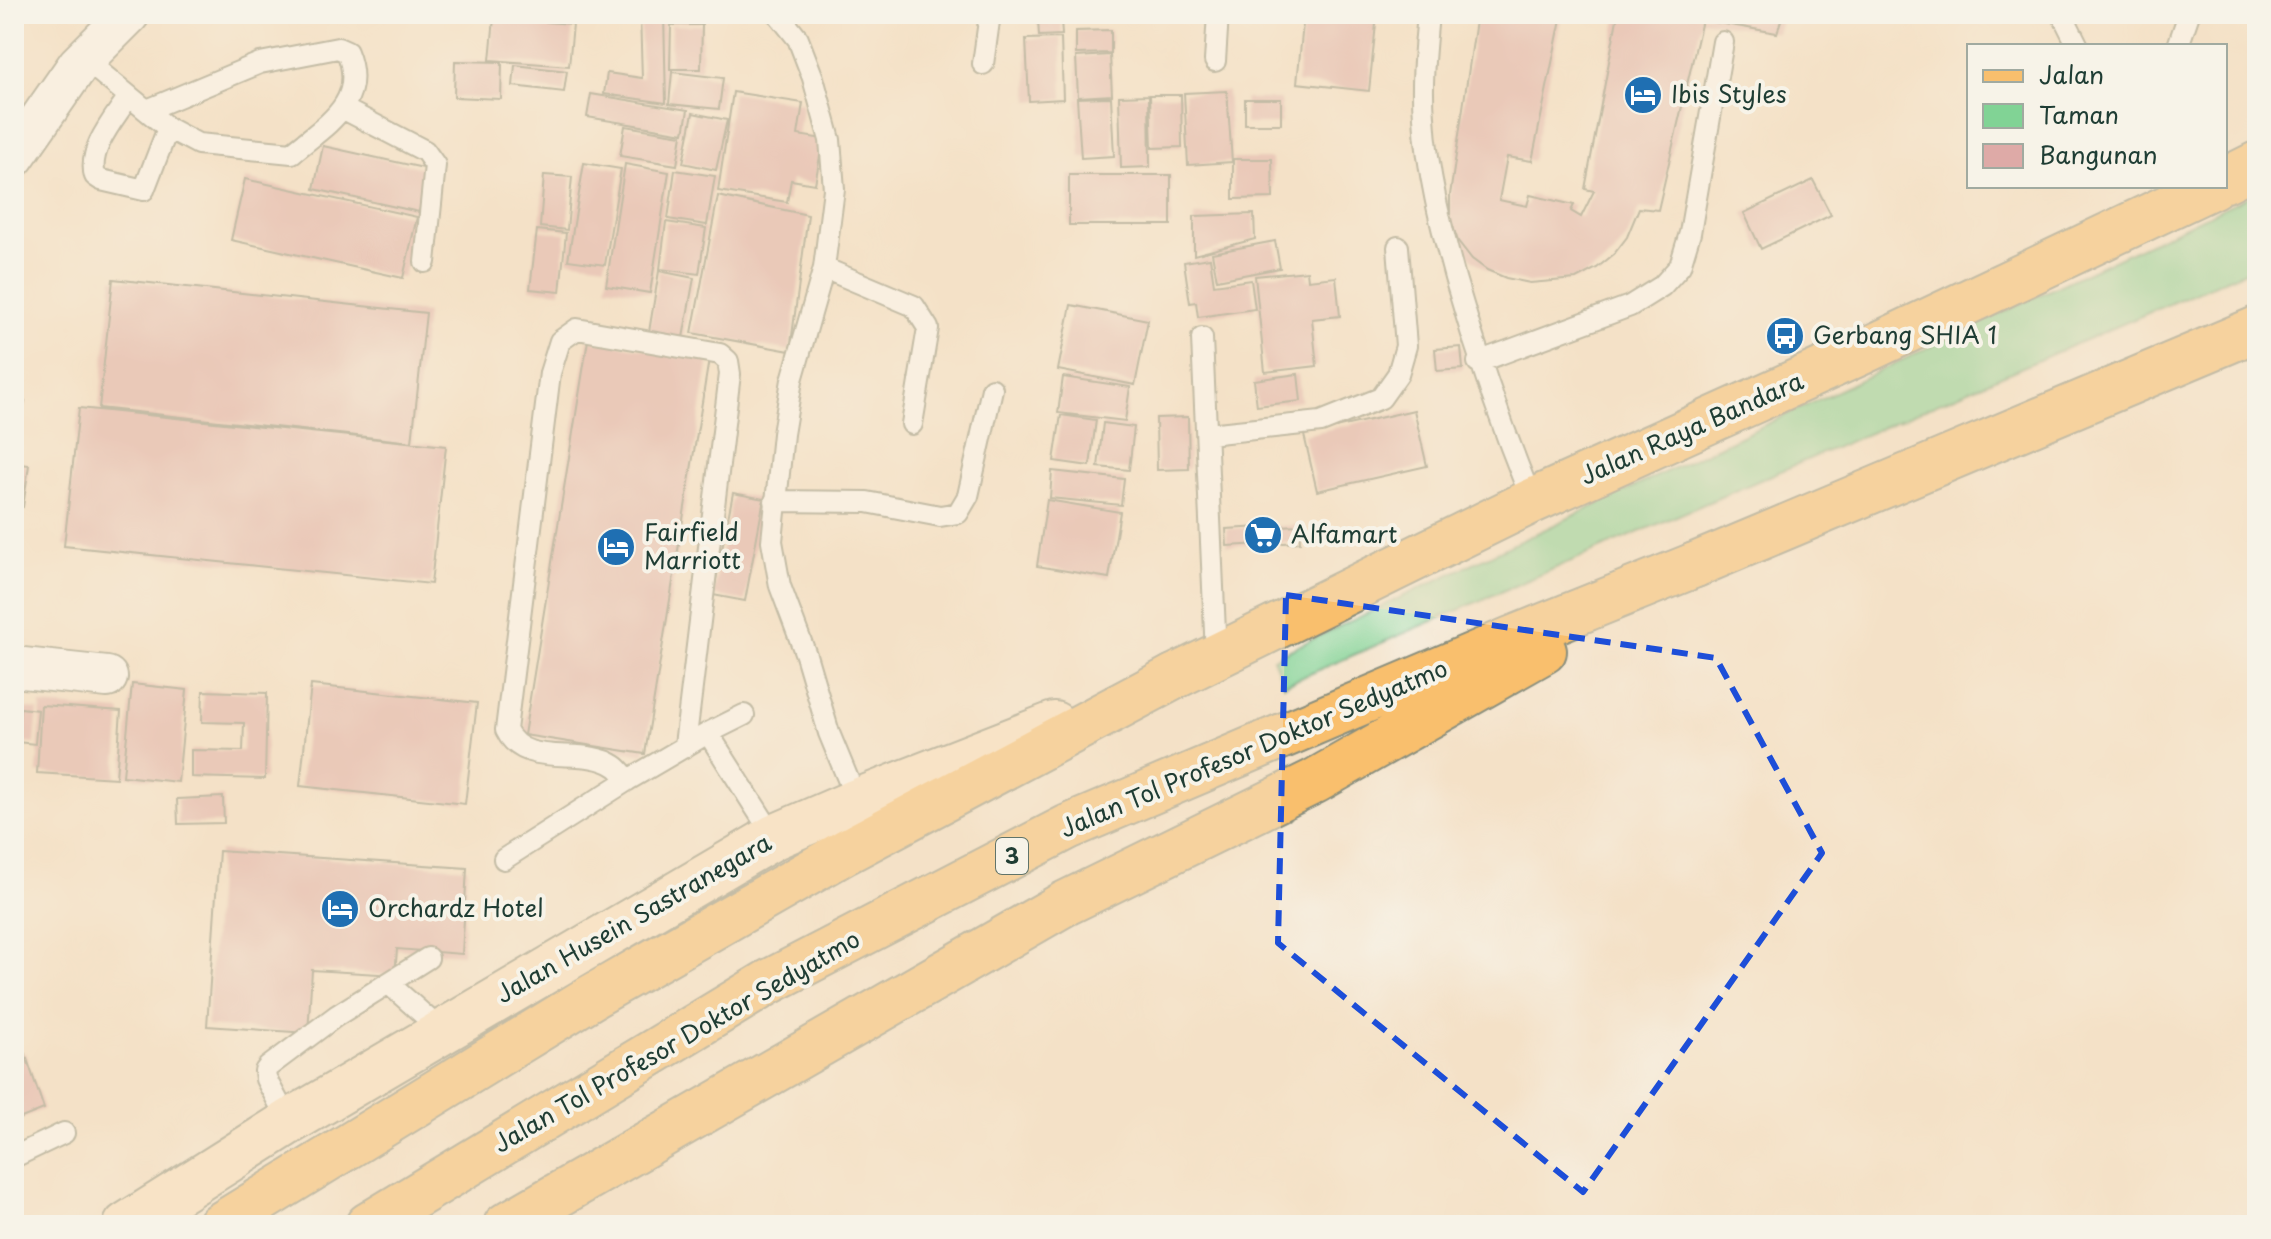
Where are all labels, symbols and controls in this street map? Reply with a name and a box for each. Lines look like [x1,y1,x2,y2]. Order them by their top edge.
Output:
legend [1967,44,2227,188]
text: Jalan [2039,56,2104,92]
hotel icon: Ibis Styles [1622,74,1664,116]
place label: Ibis Styles [1671,75,1787,111]
text: Taman [2039,96,2119,132]
text: Bangunan [2039,136,2158,172]
bus stop icon: Gerbang SHIA 1 [1764,315,1806,357]
place label: Gerbang SHIA 1 [1813,316,1997,352]
street label: Jalan Raya Bandara [1574,362,1809,493]
place label: Fairfield Marriott [644,513,741,577]
supermarket icon: Alfamart [1242,514,1284,556]
place label: Alfamart [1291,515,1397,551]
hotel icon: Fairfield Marriott [595,526,637,568]
street label: Jalan Tol Profesor Doktor Sedyatmo [1054,649,1453,845]
street label: Jalan Husein Sastranegara [489,823,777,1011]
road number: 3 [996,838,1028,874]
hotel icon: Orchardz Hotel [319,888,361,930]
place label: Orchardz Hotel [368,889,544,925]
street label: Jalan Tol Profesor Doktor Sedyatmo [486,920,866,1160]

